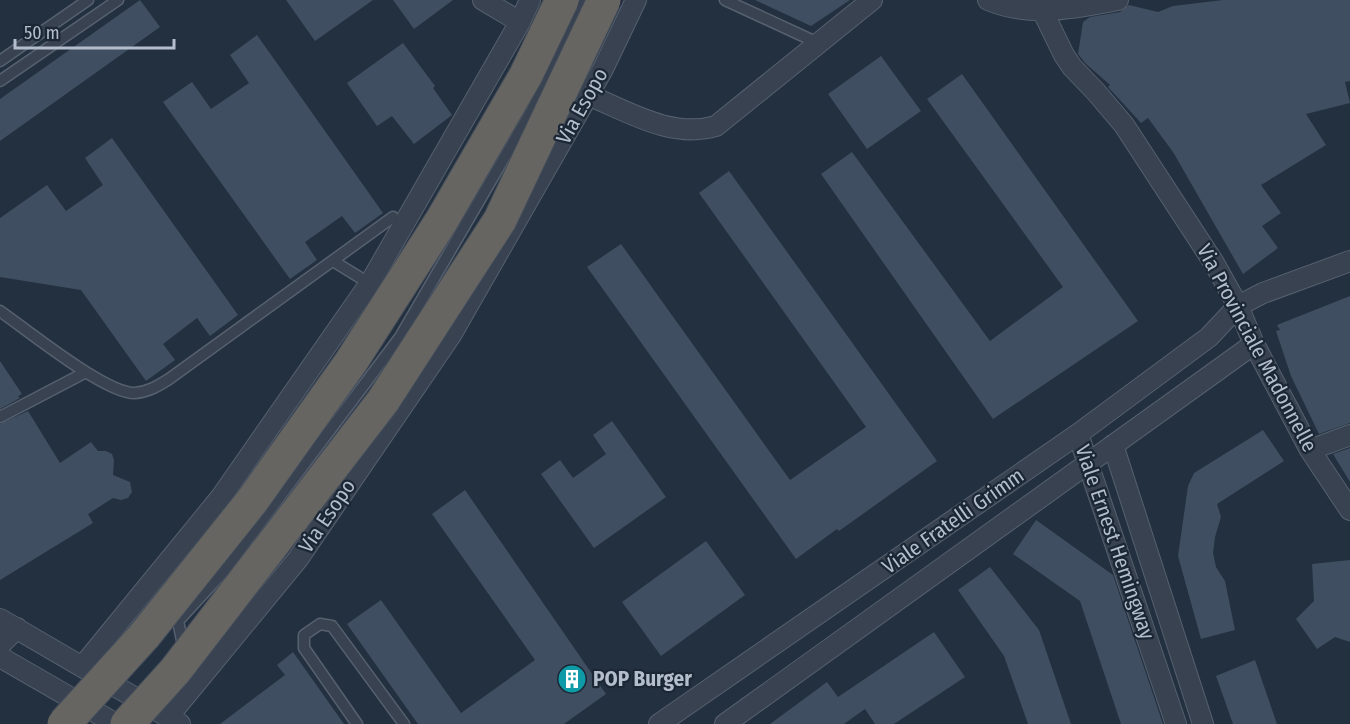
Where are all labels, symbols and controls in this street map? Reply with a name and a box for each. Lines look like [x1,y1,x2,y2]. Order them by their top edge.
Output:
scale bar [15,12,174,50]
text: 50 m [24,22,60,44]
street label: Via Esopo [550,63,614,149]
street label: Via Provinciale Madonnelle [1191,240,1323,456]
street label: Viale Ernest Hemingway [1069,441,1161,643]
street label: Viale Fratelli Grimm [877,462,1029,580]
street label: Via Esopo [293,474,361,558]
building icon: POP Burger [556,663,588,695]
place label: POP Burger [593,666,692,692]

